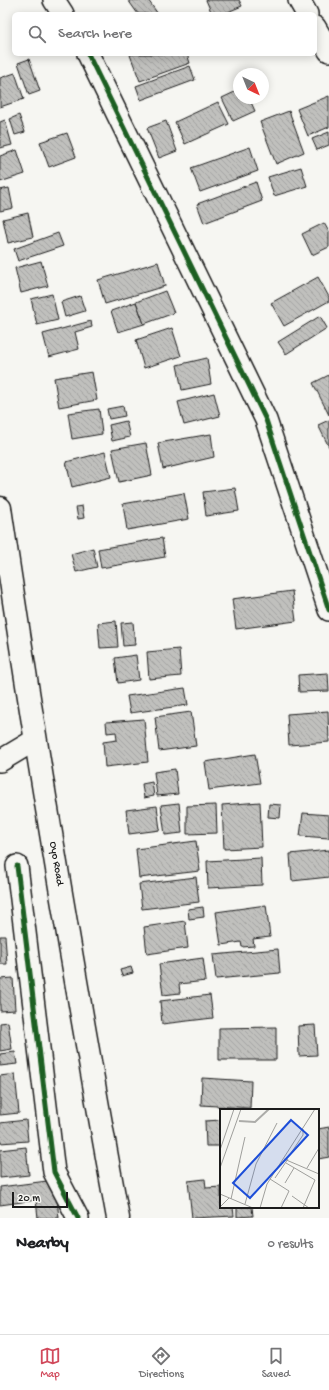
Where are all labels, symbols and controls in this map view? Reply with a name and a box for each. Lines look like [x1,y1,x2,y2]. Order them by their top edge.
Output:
search box [12,12,317,56]
icon: search [26,23,48,45]
text: Search here [58,25,132,43]
north arrow [233,68,269,104]
street label: Oyo Road [46,841,66,888]
inset map [220,1109,319,1208]
scale bar [12,1190,68,1209]
text: 20 m [18,1193,40,1205]
text: Nearby [16,1234,69,1254]
text: 0 results [267,1237,313,1252]
tab: Map [39,1345,61,1381]
tab: Directions [139,1345,184,1381]
tab: Saved [262,1345,290,1381]

